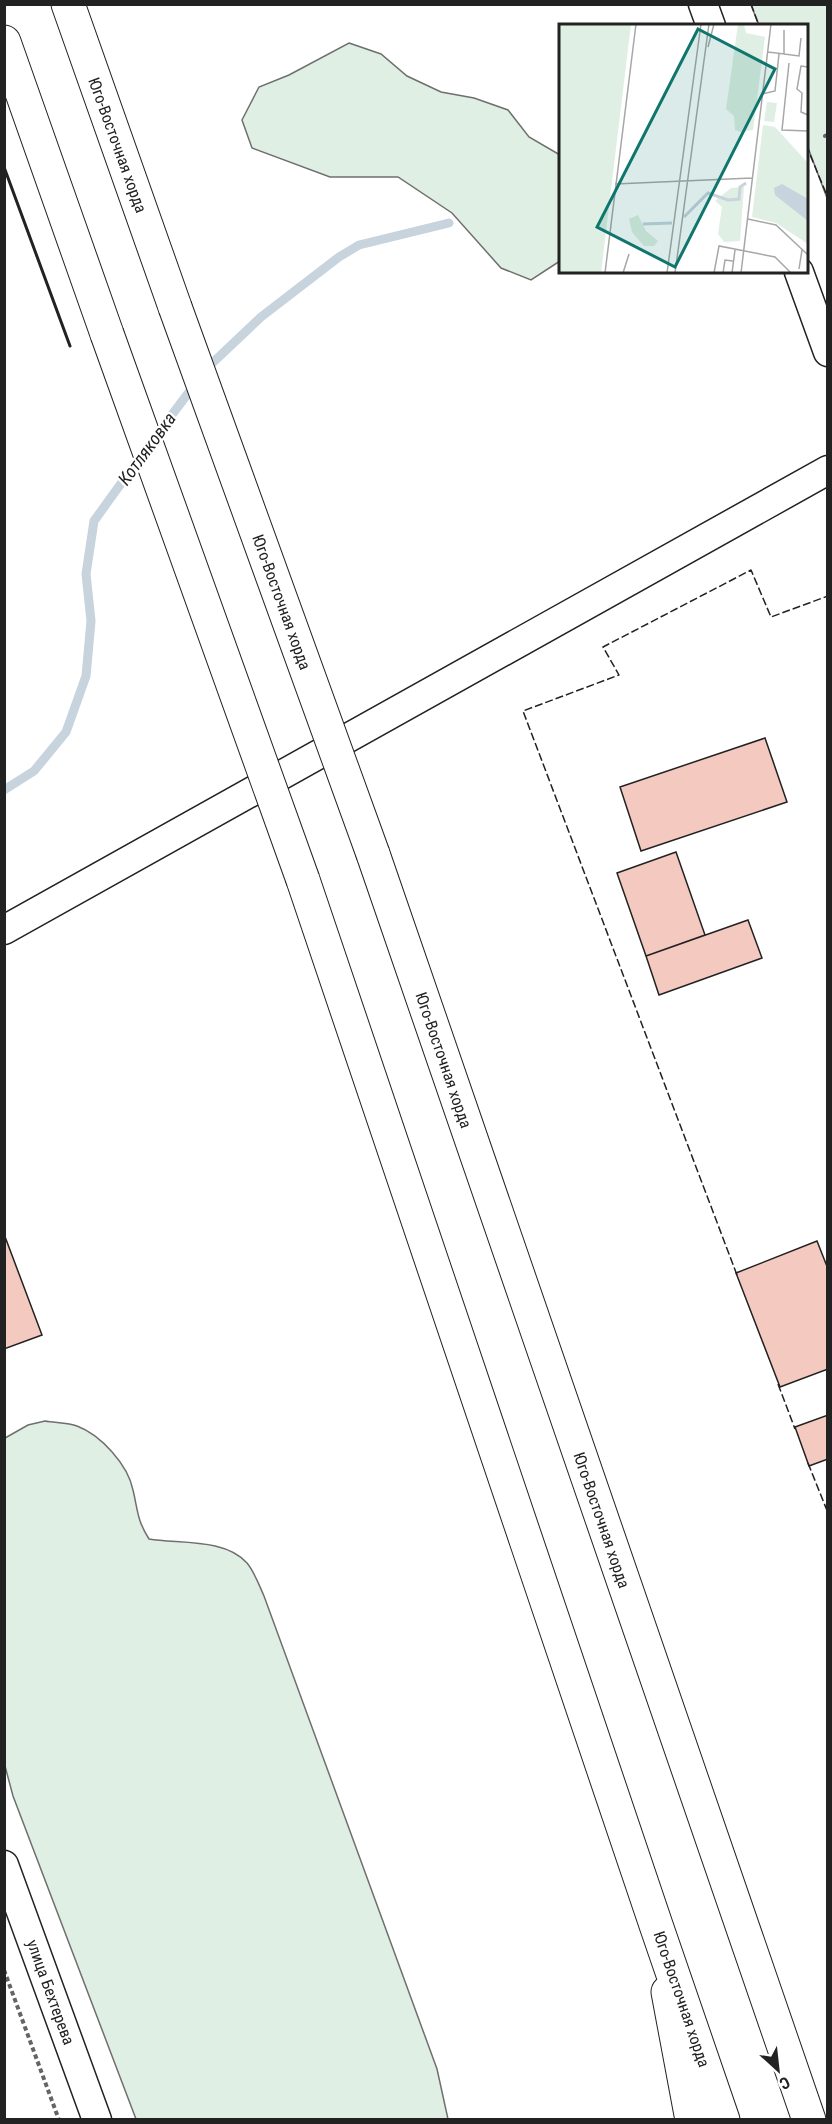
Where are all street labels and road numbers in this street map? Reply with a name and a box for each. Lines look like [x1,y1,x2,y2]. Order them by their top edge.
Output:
street label: Юго-Восточная хорда [84,75,151,215]
street label: Юго-Восточная хорда [248,532,315,672]
street label: Юго-Восточная хорда [411,990,476,1131]
street label: Юго-Восточная хорда [569,1450,634,1591]
street label: Юго-Восточная хорда [649,1929,714,2070]
street label: улица Бехтерева [23,1937,78,2047]

